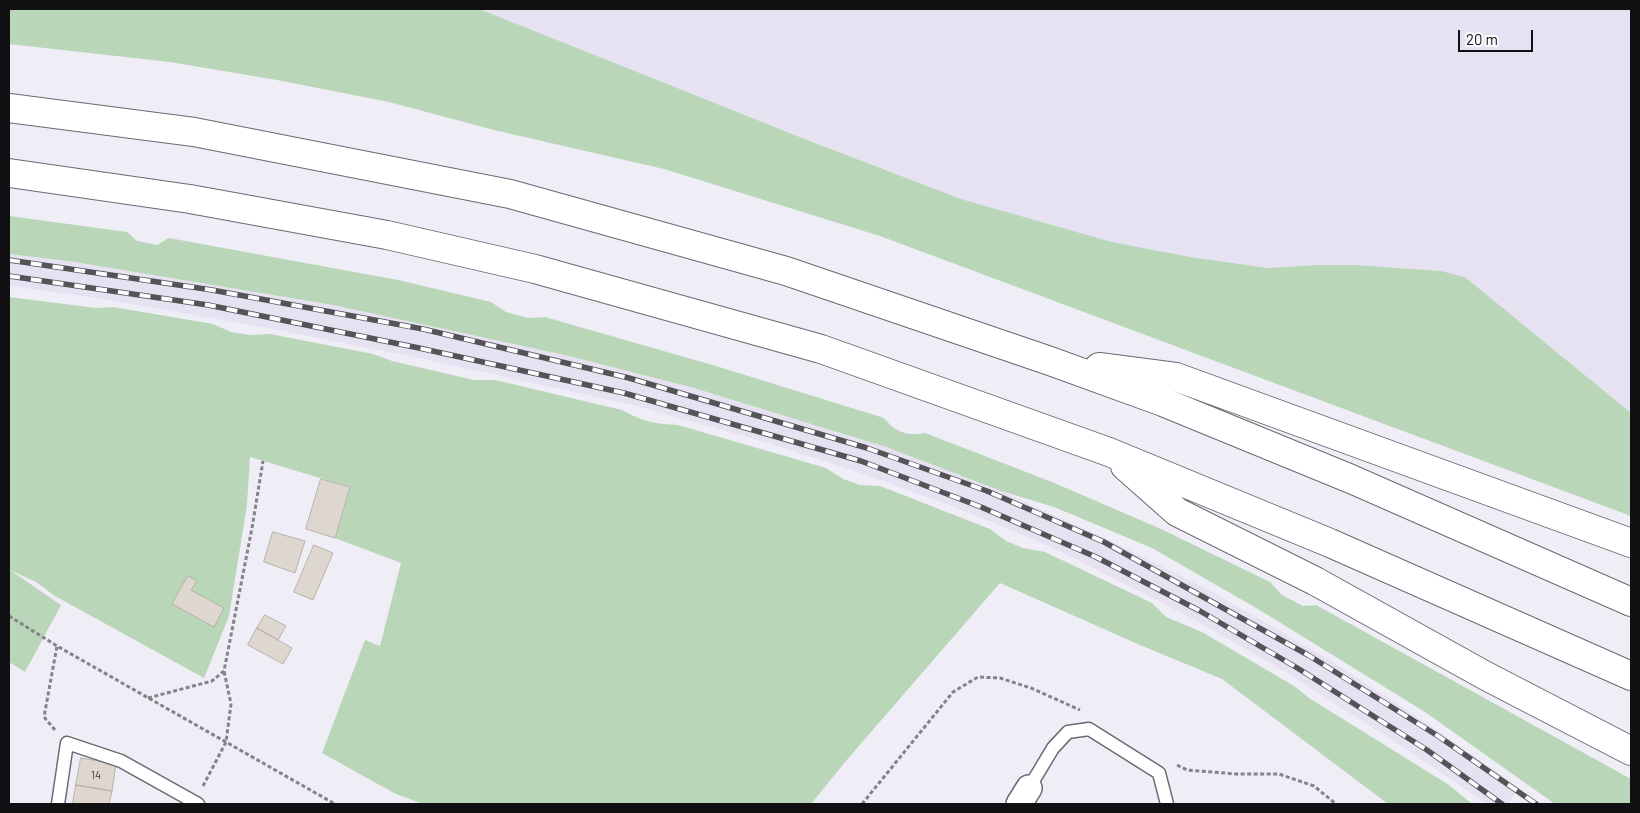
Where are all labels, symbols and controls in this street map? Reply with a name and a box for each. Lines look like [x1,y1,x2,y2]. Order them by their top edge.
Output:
scale bar [1460,20,1535,52]
text: 20 m [1466,30,1498,48]
house number: 14 [91,768,101,782]

